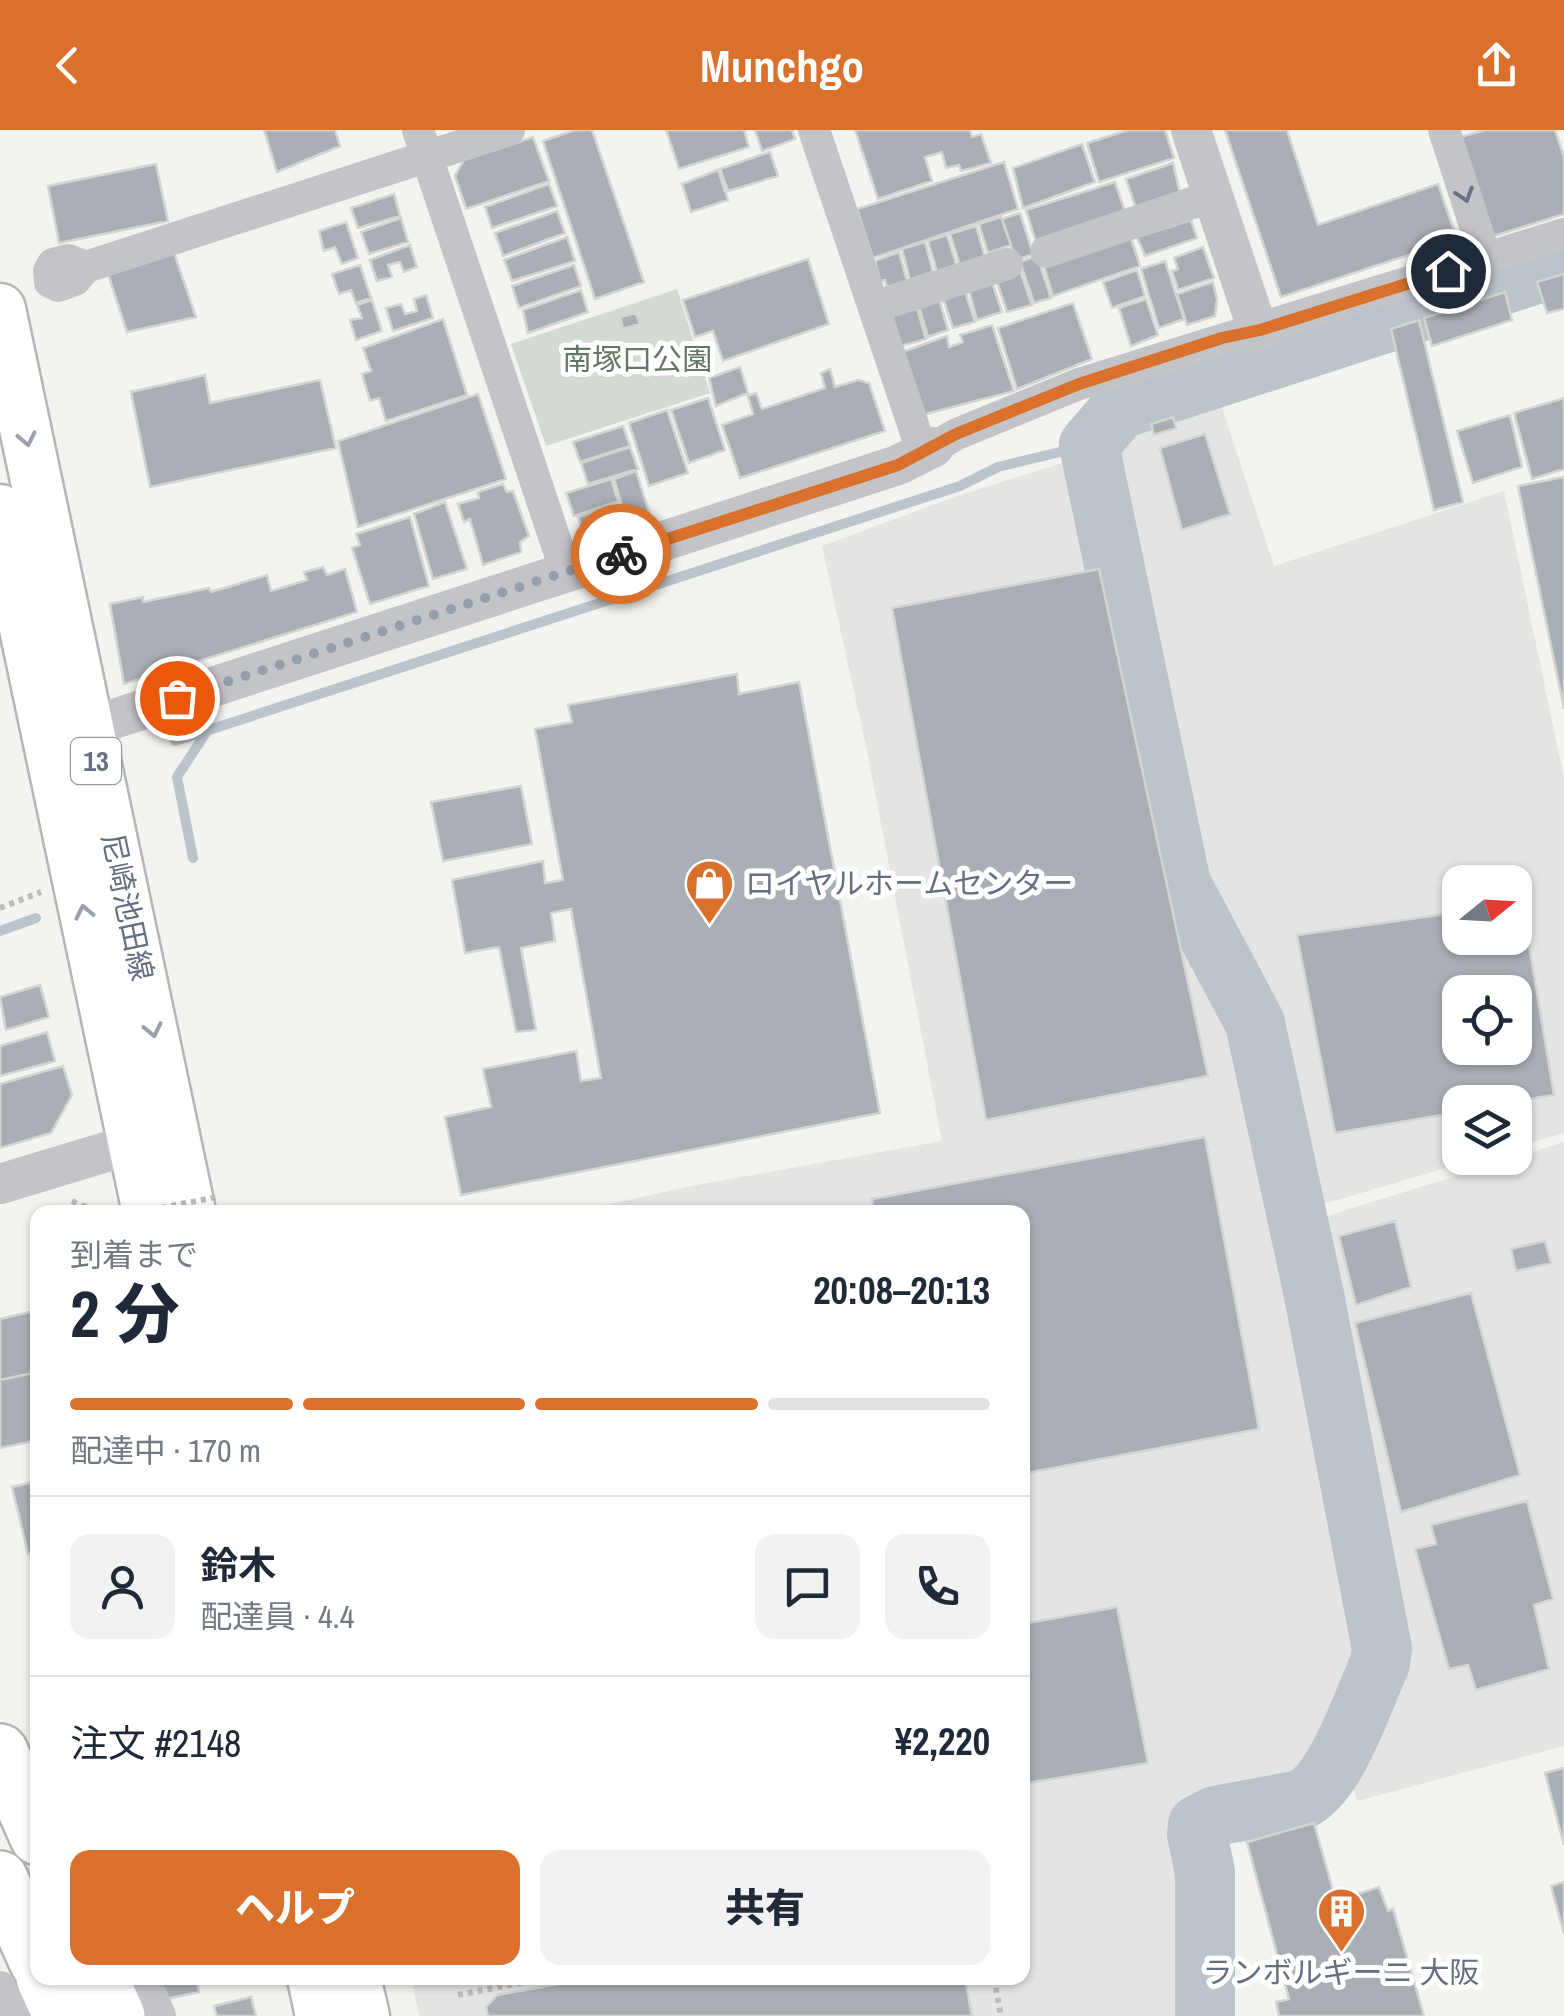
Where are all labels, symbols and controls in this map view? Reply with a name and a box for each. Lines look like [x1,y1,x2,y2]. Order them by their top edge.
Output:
text: Munchgo [700,35,864,96]
icon: back [40,38,95,93]
icon: share [1469,38,1524,93]
one-way arrow [1453,185,1473,202]
pin [1406,229,1491,314]
icon: home [1421,244,1476,299]
park label: 南塚口公園 [562,339,712,379]
one-way arrow [16,430,37,447]
courier [571,504,671,604]
icon: bike [594,527,649,582]
pin [135,656,220,741]
icon: bag [150,671,205,726]
road number: 13 [71,738,121,784]
street label: 尼崎池田線 [93,829,163,984]
shop icon: ロイヤルホームセンター [684,858,736,926]
place label: ロイヤルホームセンター [745,863,1073,903]
north arrow [1442,865,1532,955]
map controls [1442,865,1532,1175]
one-way arrow [75,904,96,921]
button: locate [1442,975,1532,1065]
one-way arrow [142,1022,163,1039]
button: layers [1442,1085,1532,1175]
text: 到着まで [70,1233,198,1276]
text: 20:08–20:13 [813,1265,990,1316]
text: 2 分 [70,1270,179,1357]
text: 配達中 · 170 m [70,1429,261,1472]
button: person [70,1534,175,1639]
button: chat [755,1534,860,1639]
button: phone [885,1534,990,1639]
text: 鈴木 [200,1540,276,1591]
text: 配達員 · 4.4 [200,1595,354,1638]
text: ¥2,220 [895,1716,990,1767]
text: 注文 #2148 [70,1718,241,1769]
button: ヘルプ [70,1850,520,1965]
button: 共有 [540,1850,990,1965]
building icon: ランボルギーニ 大阪 [1315,1886,1367,1954]
place label: ランボルギーニ 大阪 [1203,1952,1479,1992]

